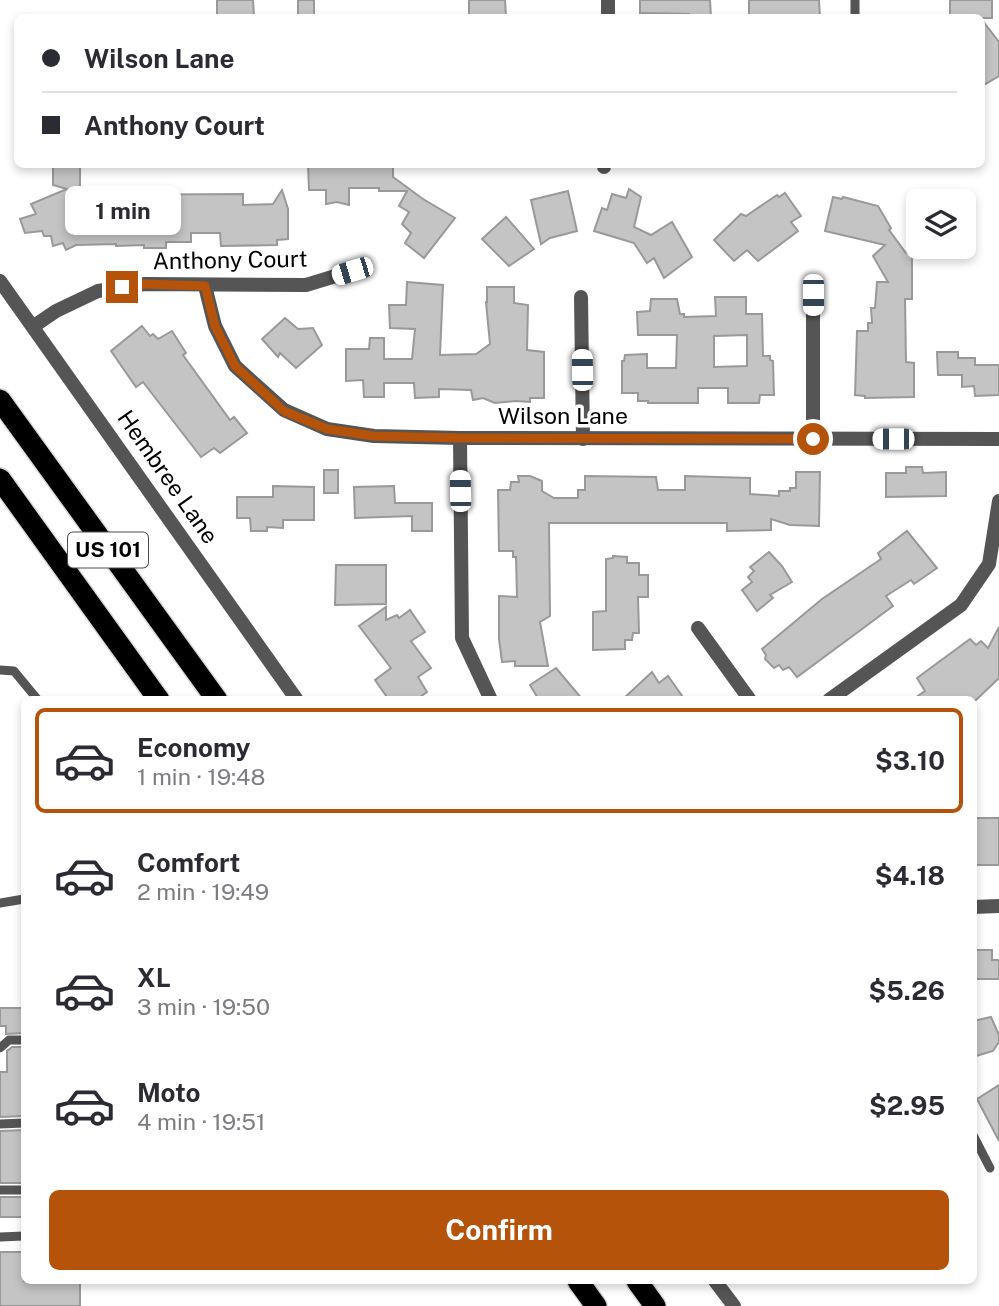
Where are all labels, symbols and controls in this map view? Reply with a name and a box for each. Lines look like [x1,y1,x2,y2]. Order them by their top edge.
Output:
text: Wilson Lane [84,43,234,74]
text: Anthony Court [84,110,265,141]
callout: 1 min [64,186,180,234]
map controls [906,189,976,259]
button: layers [906,189,976,259]
text: 1 min [95,197,151,224]
street label: Anthony Court [152,245,308,274]
car [329,255,376,287]
route end [106,271,138,303]
car [803,274,824,316]
car [572,349,593,391]
street label: Wilson Lane [498,402,628,429]
street label: Hembree Lane [113,405,224,548]
route start [797,423,829,455]
car [873,429,915,450]
car [450,470,471,512]
road number: US 101 [68,532,148,568]
icon: car [53,729,116,792]
text: Economy [137,732,250,763]
text: $3.10 [875,745,945,776]
text: 1 min · 19:48 [137,763,265,790]
icon: car [53,844,116,907]
text: Comfort [137,847,240,878]
text: $4.18 [875,860,945,891]
text: 2 min · 19:49 [137,878,269,905]
icon: car [53,959,116,1022]
text: XL [137,962,171,993]
text: $5.26 [869,975,945,1006]
text: 3 min · 19:50 [137,993,270,1020]
icon: car [53,1074,116,1137]
text: Moto [137,1077,200,1108]
text: $2.95 [869,1090,945,1121]
text: 4 min · 19:51 [137,1108,265,1135]
button: Confirm [49,1190,949,1270]

